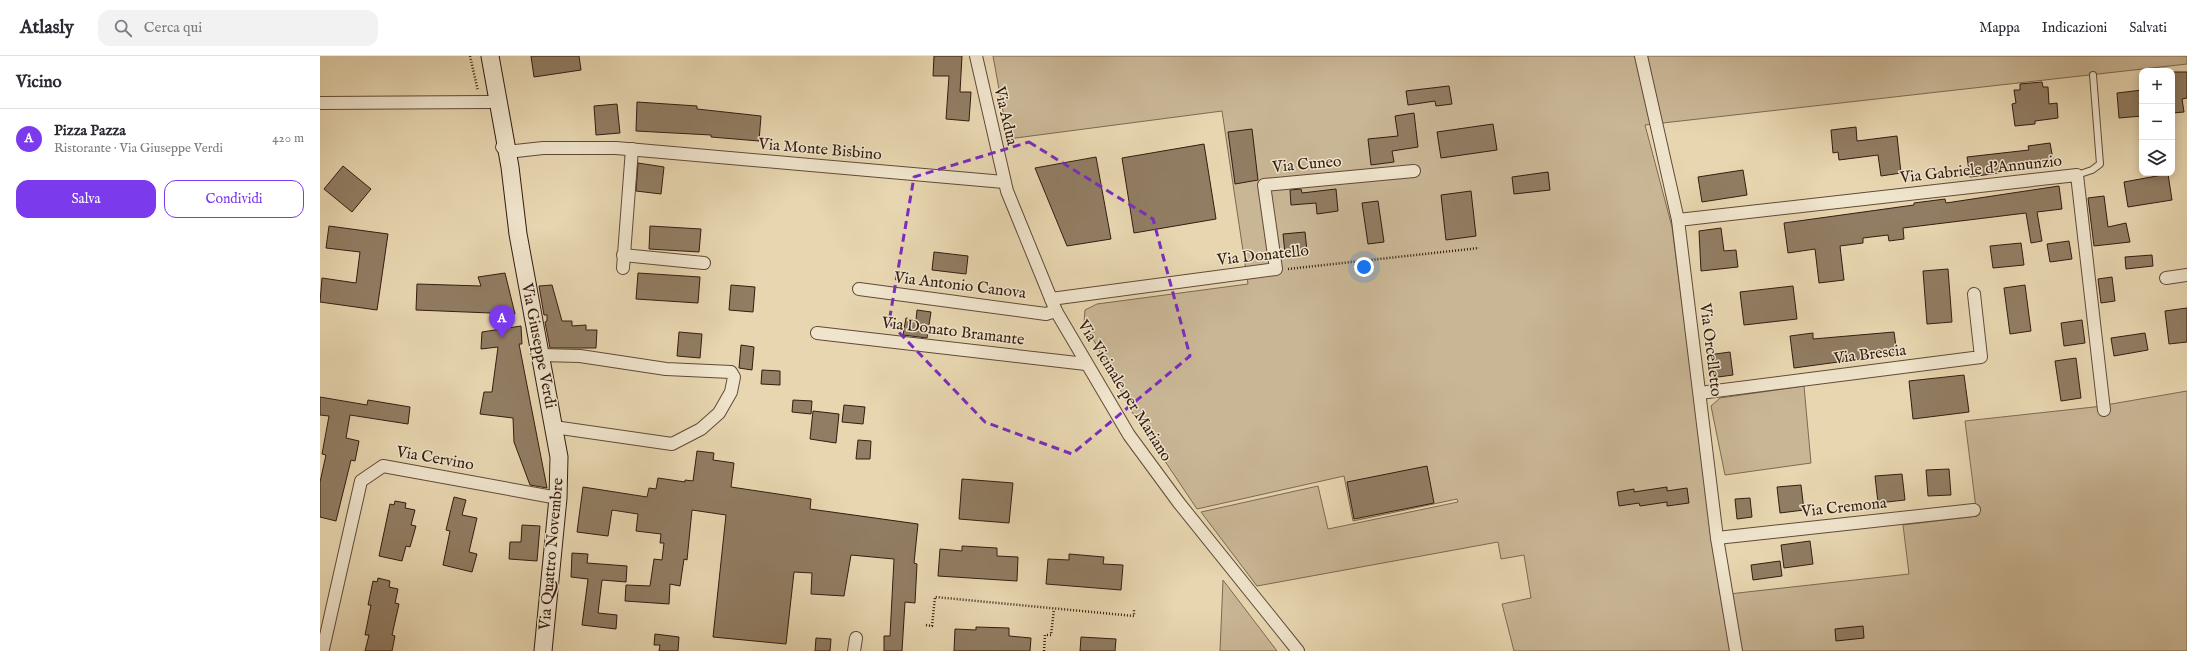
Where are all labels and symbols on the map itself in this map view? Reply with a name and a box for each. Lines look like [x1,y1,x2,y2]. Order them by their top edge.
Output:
street label: Via Adua [988,84,1021,147]
street label: Via Monte Bisbino [756,135,883,165]
street label: Via Cuneo [1271,152,1343,178]
street label: Via Gabriele d'Annunzio [1898,152,2063,189]
street label: Via Donatello [1215,241,1310,271]
your location [1354,257,1374,277]
street label: Via Antonio Canova [892,268,1027,304]
street label: Via Giuseppe Verdi [516,281,560,410]
street label: Via Orcelletto [1694,301,1726,398]
pin: A [489,305,515,338]
street label: Via Donato Bramante [880,313,1025,351]
street label: Via Vicinale per Mariano [1072,316,1176,466]
street label: Via Brescia [1832,341,1907,369]
street label: Via Cervino [394,442,476,476]
street label: Via Quattro Novembre [535,477,569,632]
street label: Via Cremona [1799,494,1888,523]

